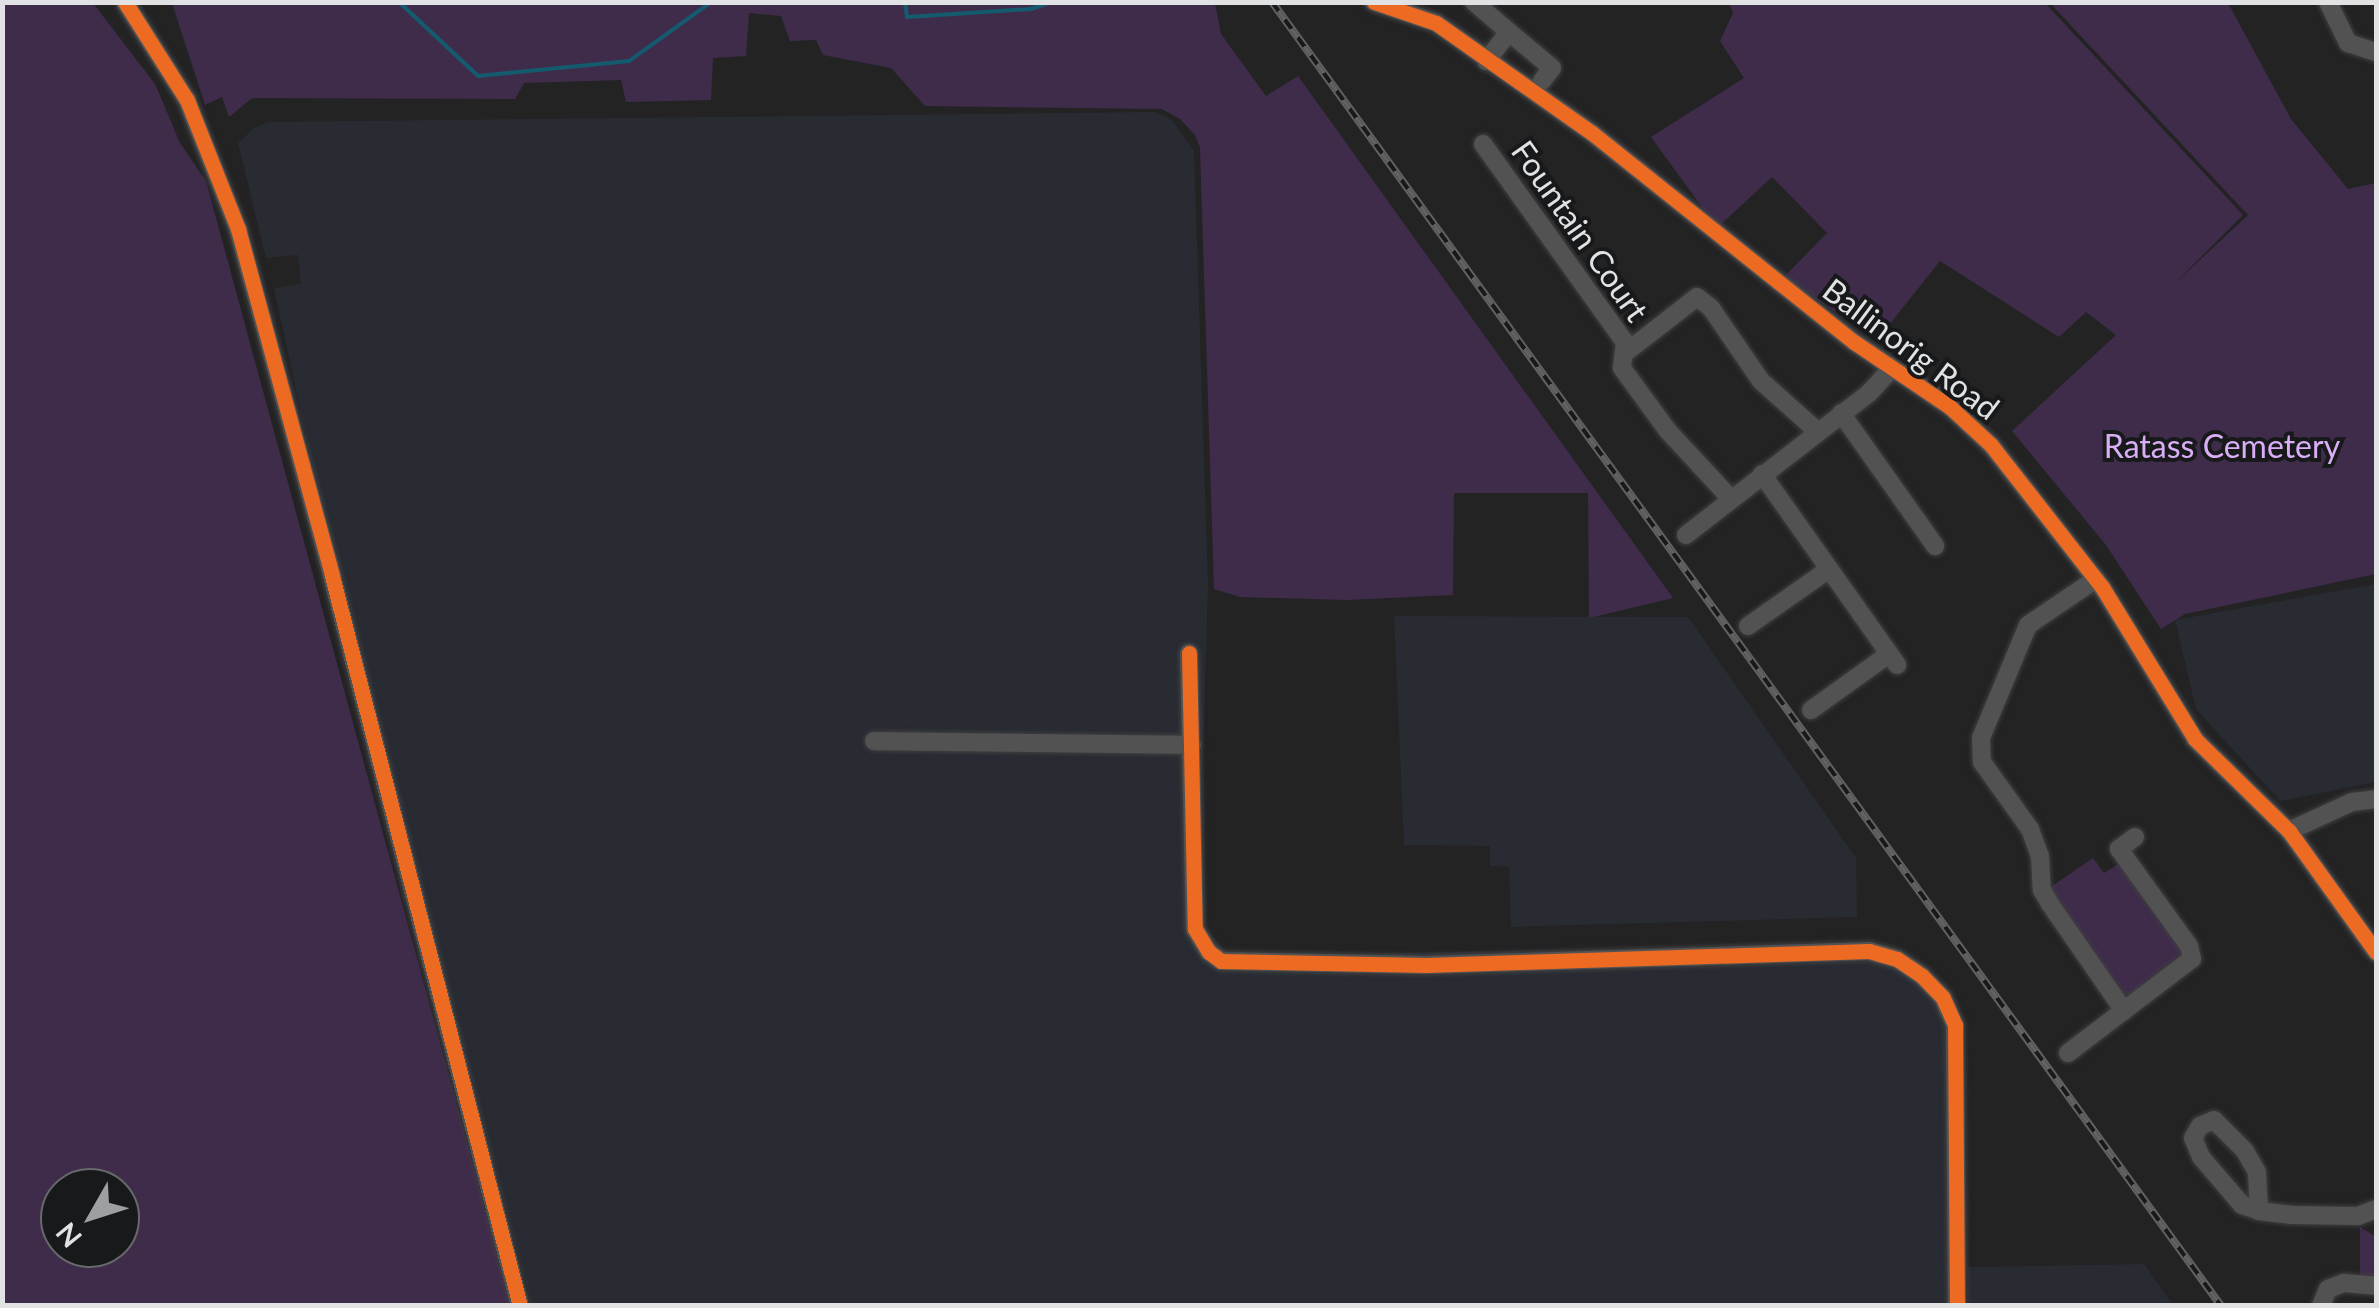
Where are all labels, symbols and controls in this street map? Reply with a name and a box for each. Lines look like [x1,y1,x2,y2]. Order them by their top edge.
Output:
street label: Fountain Court [1504,133,1656,329]
street label: Ballinorig Road [1815,270,2007,428]
park label: Ratass Cemetery [2104,427,2340,465]
north arrow [40,1168,140,1268]
text: N [48,1217,88,1255]

